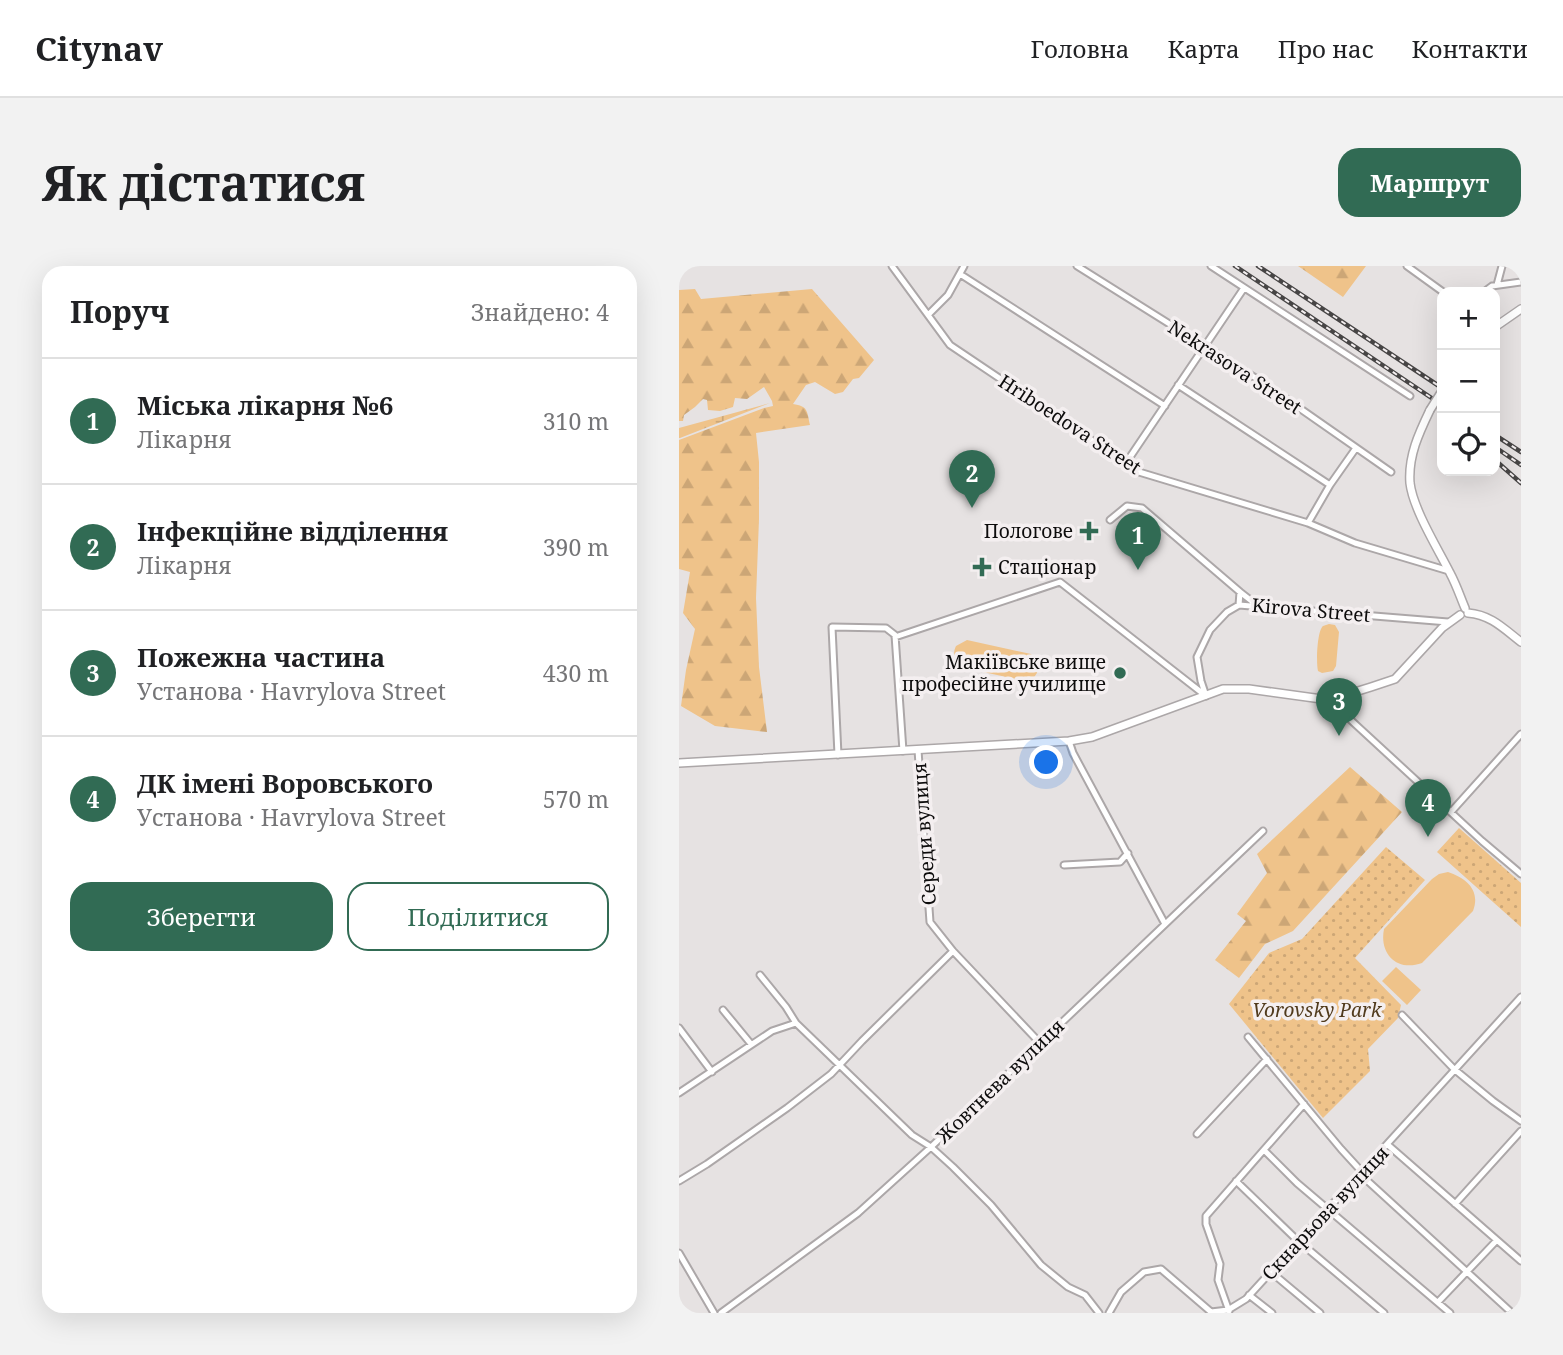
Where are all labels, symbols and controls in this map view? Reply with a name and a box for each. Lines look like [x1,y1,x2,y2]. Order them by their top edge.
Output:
text: Citynav [35,26,163,71]
text: Головна [1030,32,1130,65]
text: Карта [1168,32,1240,65]
text: Про нас [1278,32,1374,65]
text: Контакти [1412,32,1528,65]
button: Маршрут [1338,148,1521,217]
text: Як дістатися [42,149,365,215]
map controls [1437,287,1500,476]
button: + [1437,287,1500,350]
text: Поруч [70,291,170,332]
text: Знайдено: 4 [471,296,609,328]
street label: Nekrasova Street [1163,314,1307,420]
button: − [1437,350,1500,413]
street label: Hriboedova Street [994,368,1147,480]
text: Міська лікарня №6 [137,387,393,423]
text: 1 [87,405,100,437]
text: 310 m [543,405,609,437]
button: locate [1437,413,1500,476]
text: Лікарня [137,423,232,455]
pin: 2 [949,450,995,508]
pin: 1 [1115,512,1161,570]
text: Інфекційне відділення [137,513,448,549]
place label: Пологове [984,518,1073,544]
marker: Пологове [1079,521,1099,541]
text: 2 [87,531,100,563]
text: 390 m [543,531,609,563]
text: Лікарня [137,549,232,581]
place label: Стаціонар [998,554,1096,580]
marker: Стаціонар [972,557,992,577]
street label: Kirova Street [1251,592,1372,628]
text: Пожежна частина [137,639,385,675]
place label: Макіївське вище професійне училище [902,649,1106,697]
text: 3 [87,657,100,689]
text: 430 m [543,657,609,689]
marker: Макіївське вище професійне училище [1112,665,1128,681]
text: Установа · Havrylova Street [137,675,446,707]
pin: 3 [1316,678,1362,736]
your location [1029,745,1063,779]
street label: Середи вулиця [906,762,942,906]
text: ДК імені Воровського [137,765,433,801]
pin: 4 [1405,779,1451,837]
text: 4 [87,783,100,815]
text: 570 m [543,783,609,815]
text: Установа · Havrylova Street [137,801,446,833]
button: Зберегти [70,882,333,951]
button: Поділитися [347,882,609,951]
park label: Vorovsky Park [1252,997,1383,1023]
street label: Жовтнева вулиця [930,1013,1070,1150]
street label: Скнарьова вулиця [1256,1140,1394,1286]

